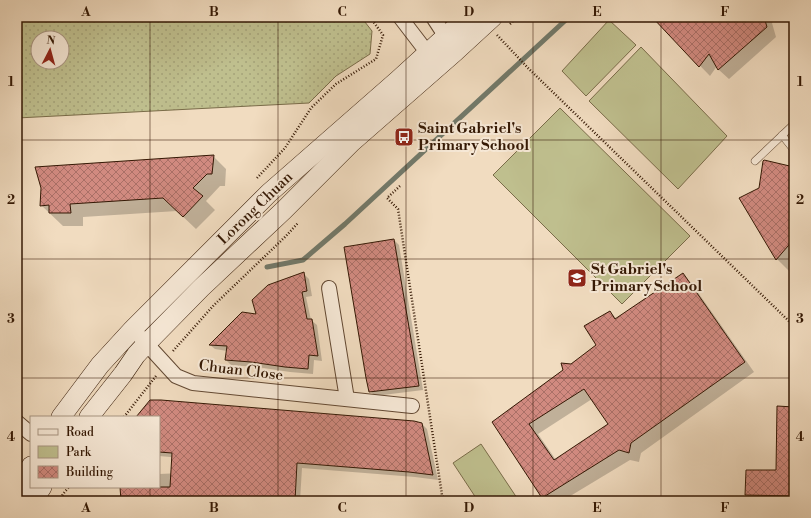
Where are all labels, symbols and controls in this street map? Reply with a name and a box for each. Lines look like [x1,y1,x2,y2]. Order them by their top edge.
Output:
text: A [80,4,91,20]
text: B [209,4,219,20]
text: C [337,4,347,20]
text: D [464,4,474,20]
text: E [592,4,602,20]
text: F [720,4,730,20]
north arrow [30,30,70,70]
text: N [46,34,56,48]
text: 1 [8,74,15,90]
text: 1 [797,74,804,90]
place label: Saint Gabriel's Primary School [418,119,529,155]
bus stop icon: Saint Gabriel's Primary School [393,126,415,148]
street label: Lorong Chuan [214,168,297,249]
text: 2 [7,192,15,208]
text: 2 [796,192,804,208]
place label: St Gabriel's Primary School [591,260,702,296]
school or university icon: St Gabriel's Primary School [566,267,588,289]
text: 3 [7,311,15,327]
text: 3 [796,311,804,327]
street label: Chuan Close [198,356,284,385]
legend [30,416,160,488]
text: Road [66,425,94,440]
text: 4 [7,429,16,445]
text: 4 [796,429,805,445]
text: Park [66,445,92,460]
text: Building [65,465,114,480]
text: A [80,500,91,516]
text: B [209,500,219,516]
text: C [337,500,347,516]
text: D [464,500,474,516]
text: E [592,500,602,516]
text: F [720,500,730,516]

